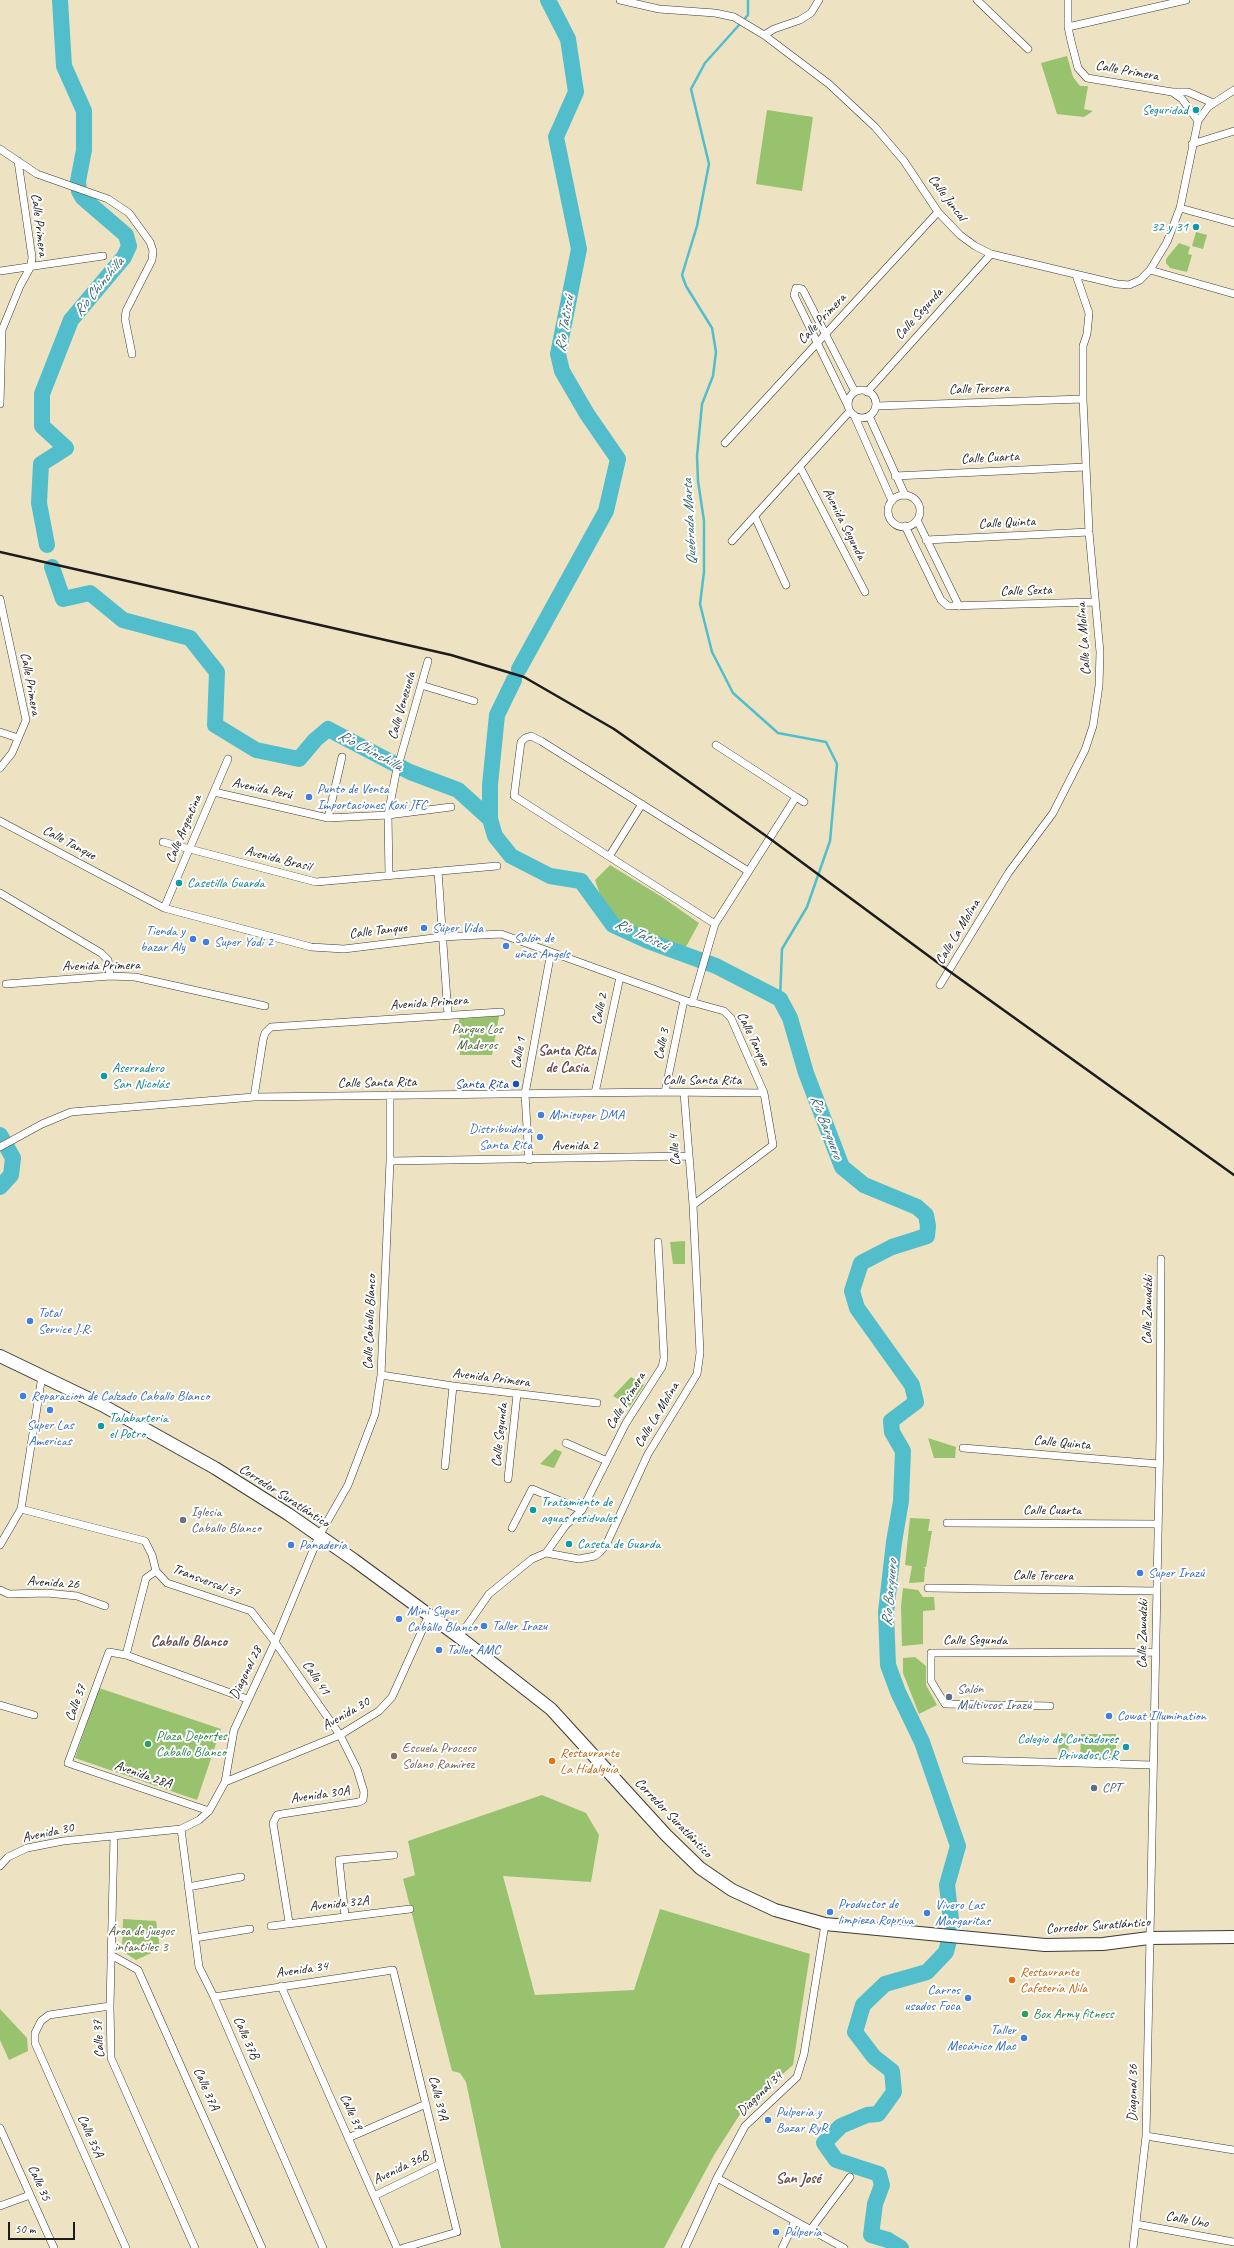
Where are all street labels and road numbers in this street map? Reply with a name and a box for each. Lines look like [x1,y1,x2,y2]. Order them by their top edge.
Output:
street label: Calle Primera [1094,57,1160,85]
street label: Calle Juncal [924,171,970,225]
street label: Calle Primera [27,192,51,258]
street label: Calle Segunda [891,285,947,343]
street label: Calle Primera [794,290,850,348]
street label: Calle Tercera [949,380,1009,398]
street label: Calle Cuarta [961,448,1019,468]
street label: Avenida Segunda [819,485,869,563]
street label: Calle Quinta [978,513,1036,533]
street label: Calle Sexta [1000,582,1052,600]
street label: Calle La Molina [1073,602,1095,676]
street label: Calle Primera [16,651,44,717]
street label: Calle Venezuela [384,670,420,742]
street label: Avenida Perú [231,774,293,804]
street label: Calle Argentina [162,792,206,866]
street label: Calle Tanque [39,822,99,864]
street label: Avenida Brasil [243,843,313,875]
street label: Calle La Molina [932,896,984,968]
street label: Calle Tanque [348,919,408,943]
street label: Avenida Primera [62,957,140,975]
street label: Avenida Primera [390,992,468,1014]
street label: Calle 2 [588,992,612,1026]
street label: Calle Tanque [733,1009,773,1069]
street label: Calle 3 [650,1027,674,1061]
street label: Calle 1 [508,1036,530,1070]
street label: Calle Santa Rita [663,1072,741,1088]
street label: Calle Santa Rita [338,1074,416,1092]
street label: Calle 4 [665,1133,685,1167]
street label: Avenida 2 [552,1137,598,1155]
street label: Calle Caballo Blanco [360,1274,380,1370]
street label: Calle Zawadzki [1139,1275,1157,1345]
street label: Avenida Primera [451,1365,531,1391]
street label: Calle Primera [602,1369,650,1433]
street label: Calle La Molina [631,1379,683,1451]
street label: Calle Segunda [488,1402,512,1468]
street label: Calle Quinta [1033,1432,1091,1454]
street label: Corredor Suratlántico [236,1461,332,1531]
street label: Calle Cuarta [1023,1502,1081,1518]
street label: Transversal 37 [170,1561,242,1601]
street label: Calle Tercera [1013,1567,1073,1585]
street label: Avenida 26 [26,1573,80,1593]
street label: Calle Zawadzki [1134,1599,1152,1669]
street label: Calle Segunda [943,1632,1007,1648]
street label: Diagonal 28 [226,1644,266,1702]
street label: Calle 41 [298,1658,334,1698]
street label: Calle 37 [62,1682,90,1724]
street label: Avenida 30 [319,1694,373,1734]
street label: Avenida 28A [112,1757,174,1793]
street label: Corredor Suratlántico [631,1775,715,1861]
street label: Avenida 30A [289,1783,351,1807]
street label: Avenida 30 [21,1819,75,1847]
street label: Avenida 32A [309,1893,369,1915]
street label: Corredor Suratlántico [1045,1914,1151,1938]
street label: Avenida 34 [275,1958,329,1982]
street label: Calle 37B [229,2014,263,2062]
street label: Calle 37 [89,2019,109,2059]
street label: Diagonal 36 [1124,2064,1142,2122]
street label: Calle 37A [189,2065,223,2113]
street label: Diagonal 34 [734,2068,786,2120]
street label: Calle 39A [424,2074,452,2122]
street label: Calle 39 [336,2091,366,2133]
street label: Calle 35A [73,2112,107,2160]
street label: Avenida 36B [371,2147,431,2189]
street label: Calle 35 [24,2162,54,2204]
street label: Calle Uno [1164,2208,1210,2232]

